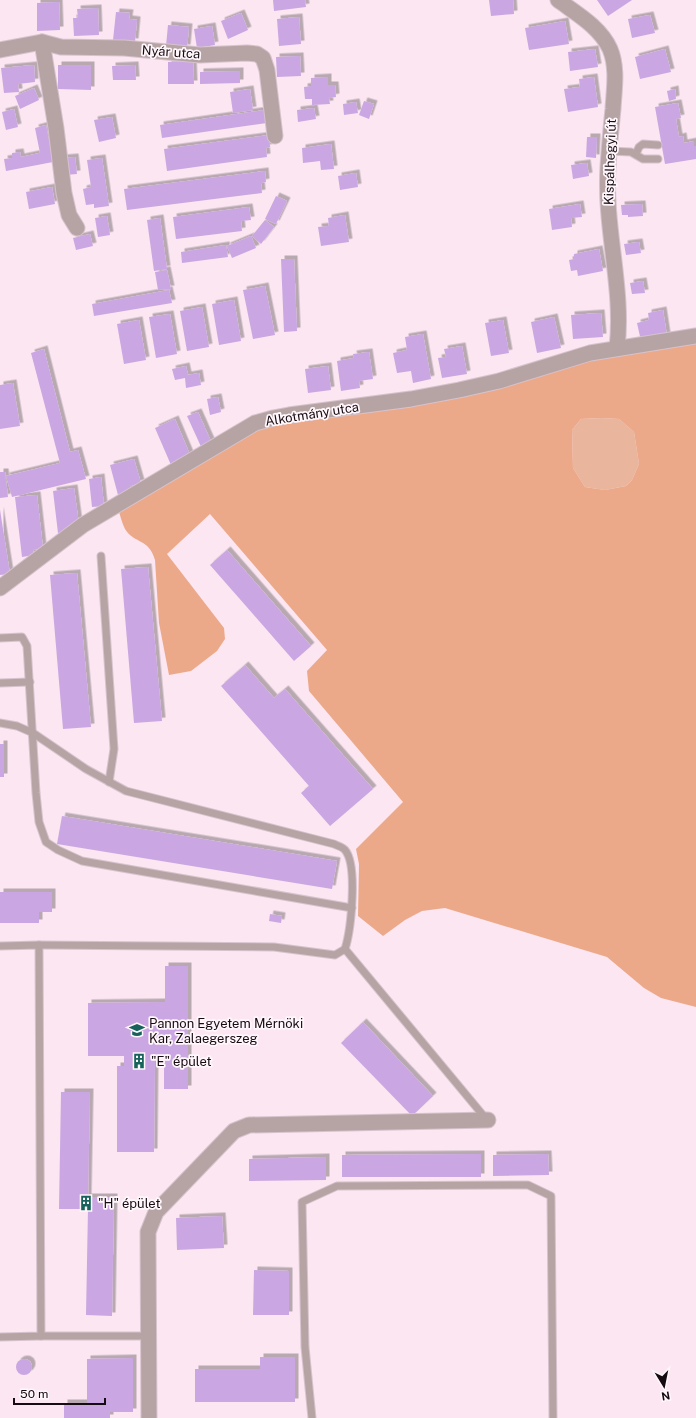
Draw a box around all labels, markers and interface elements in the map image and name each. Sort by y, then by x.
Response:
street label: Nyár utca [141,42,201,62]
street label: Kispálhegyi út [601,119,619,205]
street label: Alkotmány utca [264,399,360,429]
place label: Pannon Egyetem Mérnöki Kar, Zalaegerszeg [149,1016,303,1046]
school or university icon: Pannon Egyetem Mérnöki Kar, Zalaegerszeg [128,1021,146,1039]
building icon: "E" épület [130,1052,148,1070]
place label: "E" épület [151,1054,212,1069]
building icon: "H" épület [77,1194,95,1212]
place label: "H" épület [98,1196,160,1211]
north arrow [644,1366,684,1406]
scale bar [14,1380,105,1406]
text: 50 m [20,1387,48,1401]
text: N [660,1389,671,1403]

